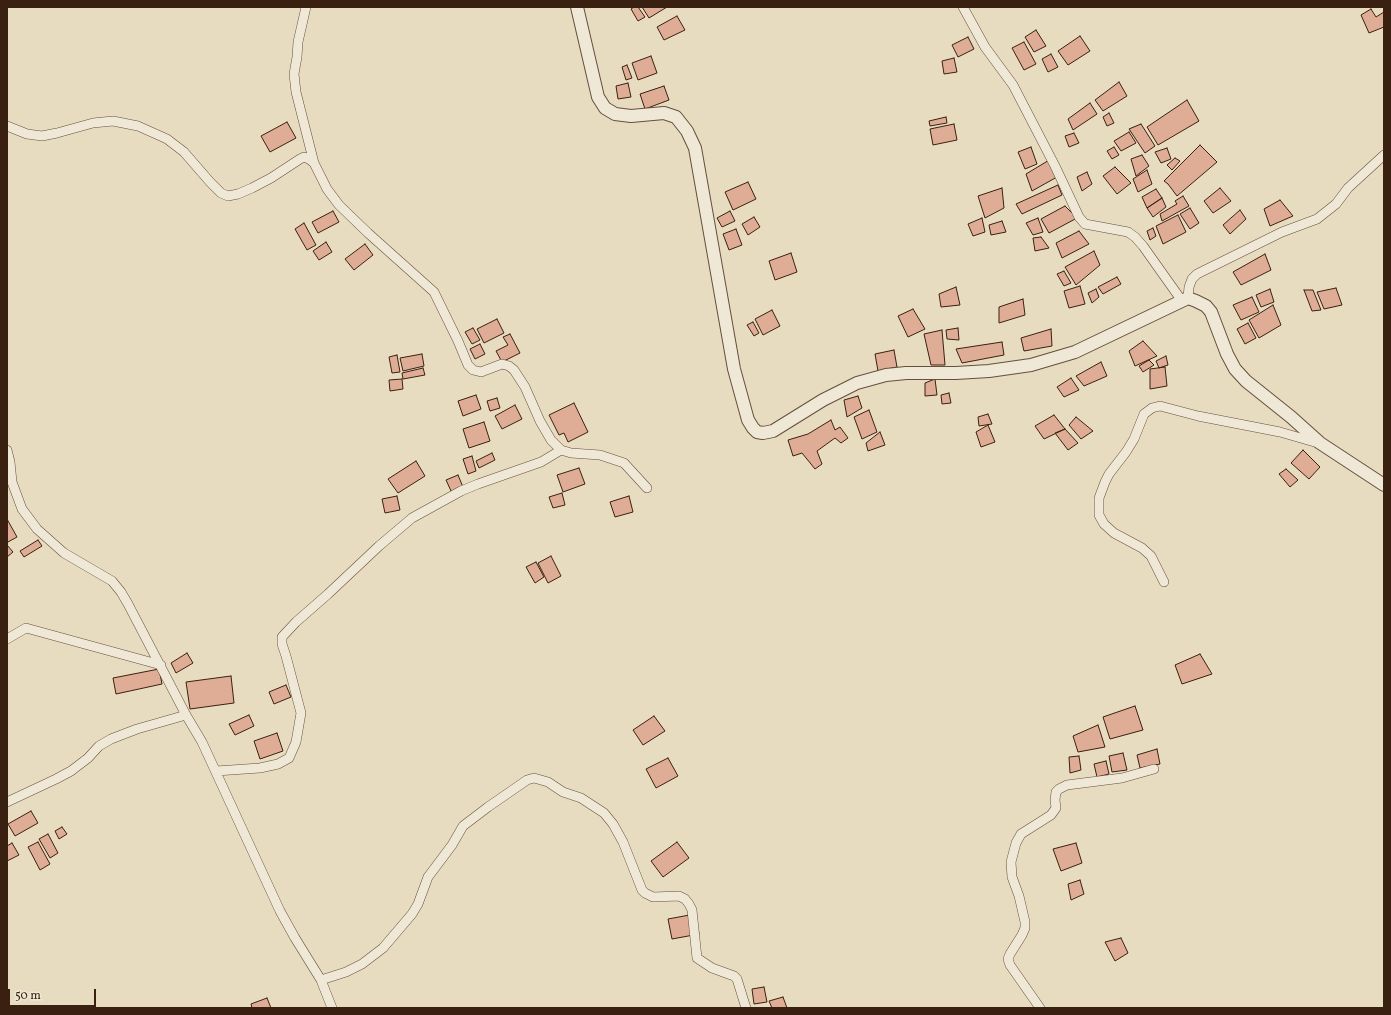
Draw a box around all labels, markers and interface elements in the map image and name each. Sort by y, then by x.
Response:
scale bar [10,981,98,1007]
text: 50 m [15,988,41,1004]

